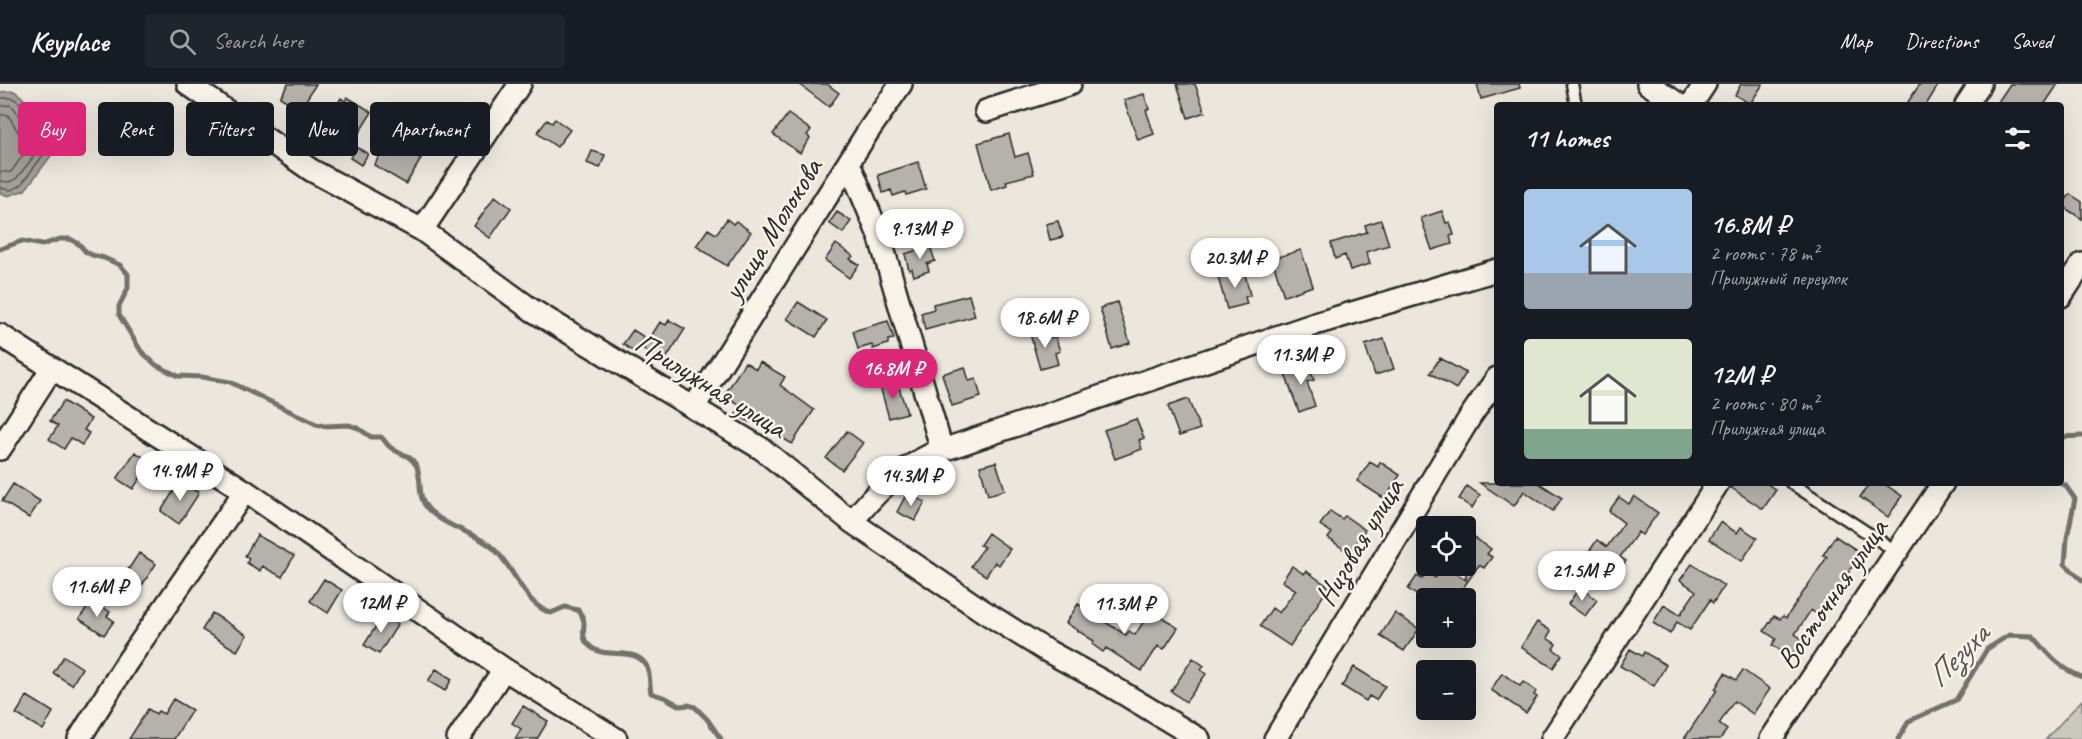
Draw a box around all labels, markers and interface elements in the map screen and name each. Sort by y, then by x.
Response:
search box [145,14,565,68]
text: Keyplace [30,24,109,59]
icon: search [166,25,199,58]
text: Search here [214,27,303,55]
text: Map [1840,28,1872,54]
text: Directions [1905,28,1978,54]
text: Saved [2011,28,2052,54]
chip: Buy [18,102,86,156]
chip: Rent [98,102,174,156]
chip: Filters [186,102,274,156]
chip: New [286,102,358,156]
chip: Apartment [370,102,490,156]
text: 11 homes [1524,122,1609,155]
icon: filters [2001,122,2034,155]
street label: улица Молокова [712,149,832,309]
text: 16.8M ₽ [1710,208,1789,241]
pin: 9.13M ₽ [865,209,975,260]
icon: home [1572,213,1644,285]
text: 9.13M ₽ [890,216,950,241]
pin: 20.3M ₽ [1180,238,1290,289]
text: 2 rooms · 78 m² [1710,241,1818,266]
text: 20.3M ₽ [1205,245,1265,270]
text: Прилужный переулок [1710,266,1847,291]
pin: 18.6M ₽ [990,298,1100,349]
text: 18.6M ₽ [1014,305,1076,330]
street label: Прилужная улица [628,323,795,448]
pin: 11.3M ₽ [1246,335,1356,386]
text: 11.3M ₽ [1271,342,1331,367]
pin: 16.8M ₽ [838,349,948,400]
text: 16.8M ₽ [862,356,924,381]
text: 12M ₽ [1710,358,1772,391]
icon: home [1572,363,1644,435]
text: 2 rooms · 80 m² [1710,391,1818,416]
text: Прилужная улица [1710,416,1824,441]
pin: 14.9M ₽ [125,451,235,502]
pin: 14.3M ₽ [856,456,966,507]
text: 14.9M ₽ [150,458,210,483]
text: 14.3M ₽ [881,463,941,488]
street label: Низовая улица [1306,470,1413,613]
street label: Восточная улица [1768,510,1897,677]
map controls [1416,516,1476,720]
button: locate [1416,516,1476,576]
pin: 21.5M ₽ [1527,551,1637,602]
text: 21.5M ₽ [1552,558,1612,583]
pin: 11.6M ₽ [42,567,152,618]
text: 11.6M ₽ [66,574,128,599]
pin: 12M ₽ [339,583,423,634]
pin: 11.3M ₽ [1069,584,1179,635]
button: + [1416,588,1476,648]
text: 12M ₽ [357,590,405,615]
text: 11.3M ₽ [1094,591,1154,616]
water label: Пезуха [1917,612,2000,696]
button: − [1416,660,1476,720]

